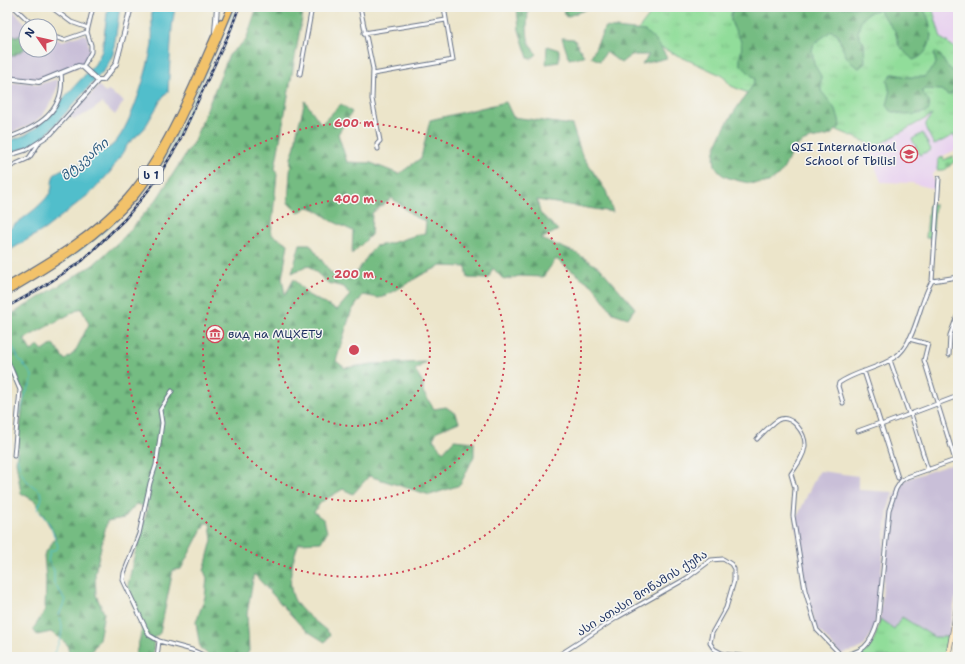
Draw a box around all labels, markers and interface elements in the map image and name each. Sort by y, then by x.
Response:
north arrow [18,18,58,58]
text: N [21,25,39,40]
text: 600 m [334,115,374,131]
water label: მტკვარი [57,134,112,184]
place label: QSI International School of Tbilisi [791,139,896,169]
school or university icon: QSI International School of Tbilisi [899,144,919,164]
road number: ს 1 [139,166,163,184]
text: 400 m [334,191,374,207]
text: 200 m [334,266,374,282]
museum icon: вид на МЦХЕТУ [205,324,225,344]
place label: вид на МЦХЕТУ [228,326,323,342]
centre of rings [347,343,361,357]
street label: ასი ათასი მოწამის ქუჩა [574,546,710,640]

